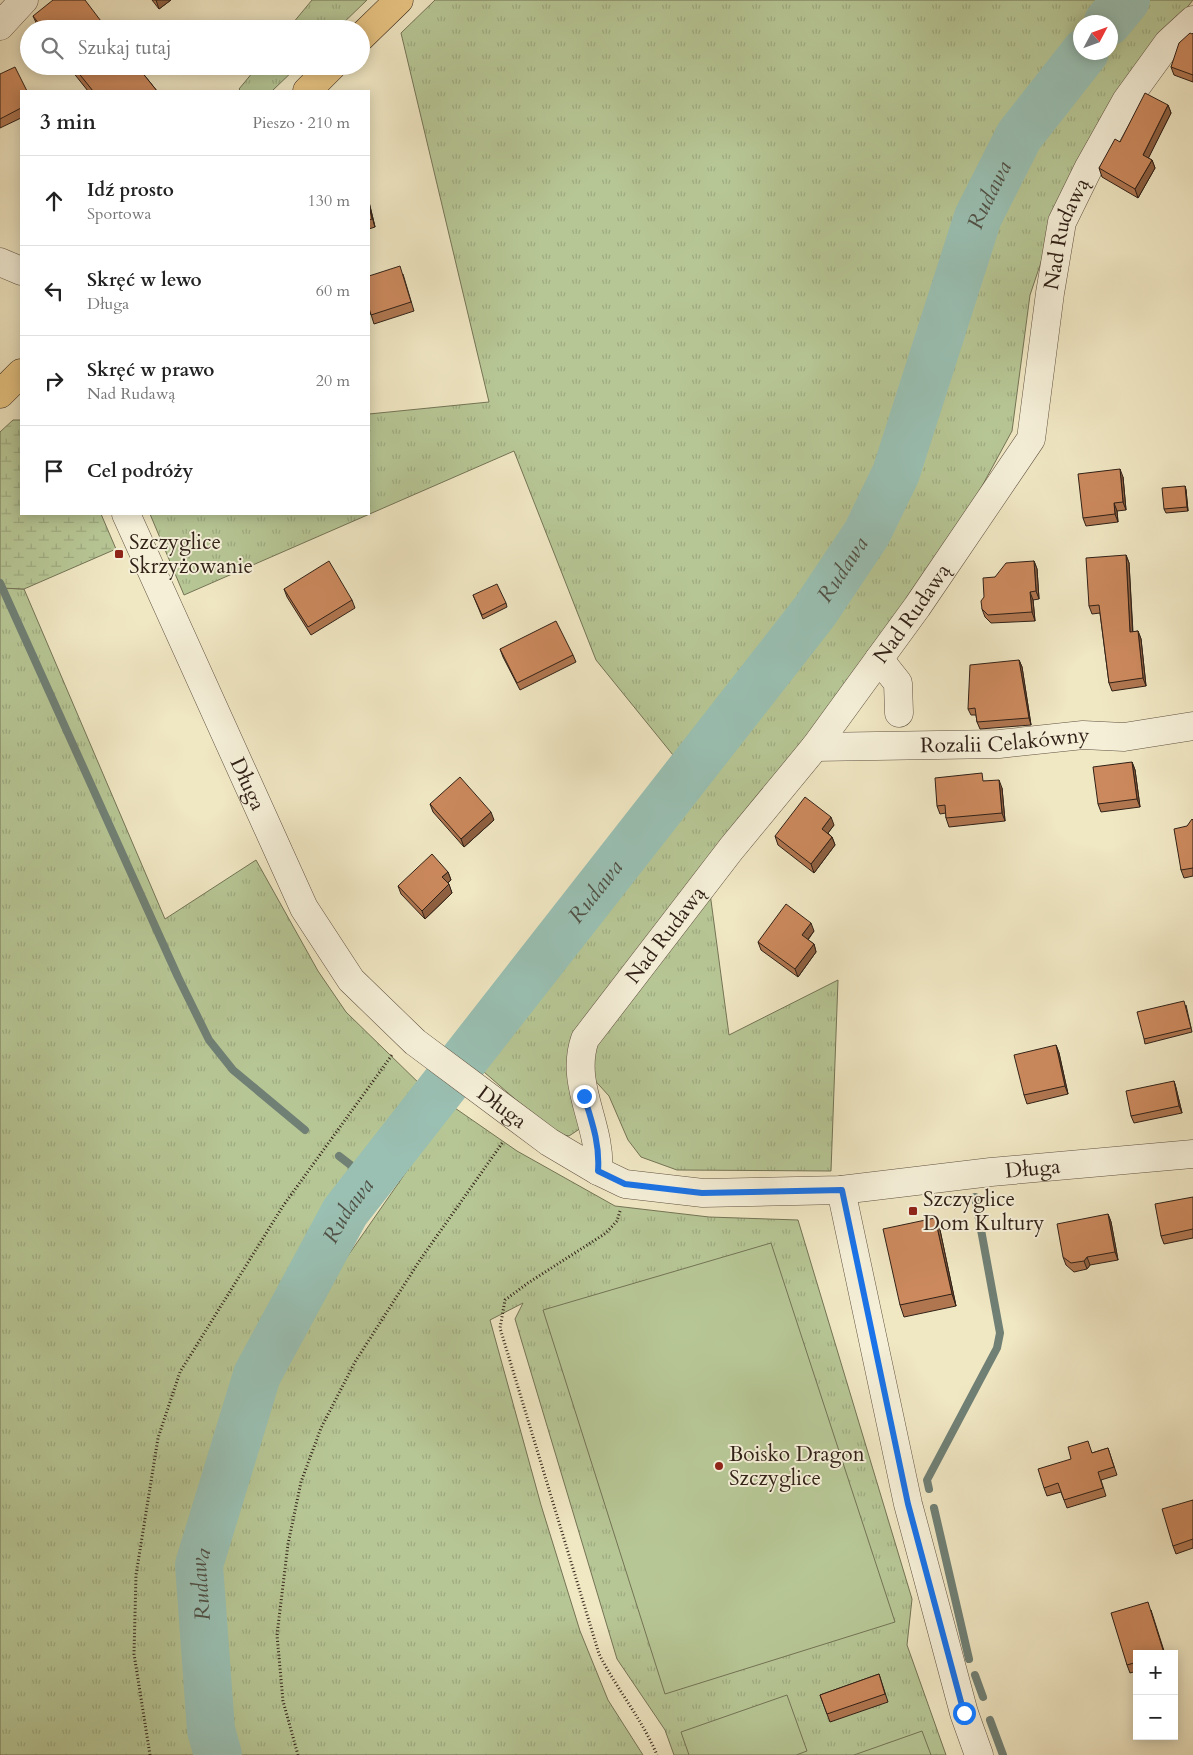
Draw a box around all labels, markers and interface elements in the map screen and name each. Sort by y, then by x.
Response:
north arrow [1073,15,1118,60]
search box [20,20,370,75]
icon: search [38,34,66,62]
text: Szukaj tutaj [78,35,171,61]
text: 3 min [40,108,96,137]
text: Pieszo · 210 m [253,112,350,134]
water label: Rudawa [960,156,1019,233]
street label: Nad Rudawą [1036,173,1096,292]
text: Idź prosto [87,177,174,203]
icon: ahead [40,187,68,215]
text: 130 m [308,190,350,212]
text: Sportowa [87,203,151,225]
text: Skręć w lewo [87,267,202,293]
icon: left [40,277,68,305]
text: 60 m [316,280,350,302]
text: Długa [87,293,129,315]
text: Skręć w prawo [87,357,214,383]
icon: right [40,367,68,395]
text: 20 m [316,370,350,392]
text: Nad Rudawą [87,383,175,405]
icon: arrive [40,457,68,485]
text: Cel podróży [87,458,193,484]
place label: Szczyglice Skrzyżowanie [129,528,253,581]
water label: Rudawa [810,531,875,608]
marker: Szczyglice Skrzyżowanie [113,548,125,560]
street label: Nad Rudawą [866,558,957,669]
street label: Rozalii Celakówny [920,720,1090,760]
street label: Długa [223,753,272,815]
water label: Rudawa [561,854,630,930]
street label: Nad Rudawą [618,880,712,989]
street label: Długa [471,1079,533,1135]
route end [573,1085,596,1108]
street label: Długa [1004,1151,1061,1185]
water label: Rudawa [316,1172,381,1249]
place label: Szczyglice Dom Kultury [923,1185,1044,1238]
marker: Szczyglice Dom Kultury [907,1205,919,1217]
place label: Boisko Dragon Szczyglice [729,1440,865,1493]
marker: Boisko Dragon Szczyglice [713,1460,725,1472]
water label: Rudawa [183,1544,218,1622]
map controls [1133,1650,1178,1740]
button: + [1133,1650,1178,1695]
button: − [1133,1695,1178,1740]
route start [953,1702,976,1725]

